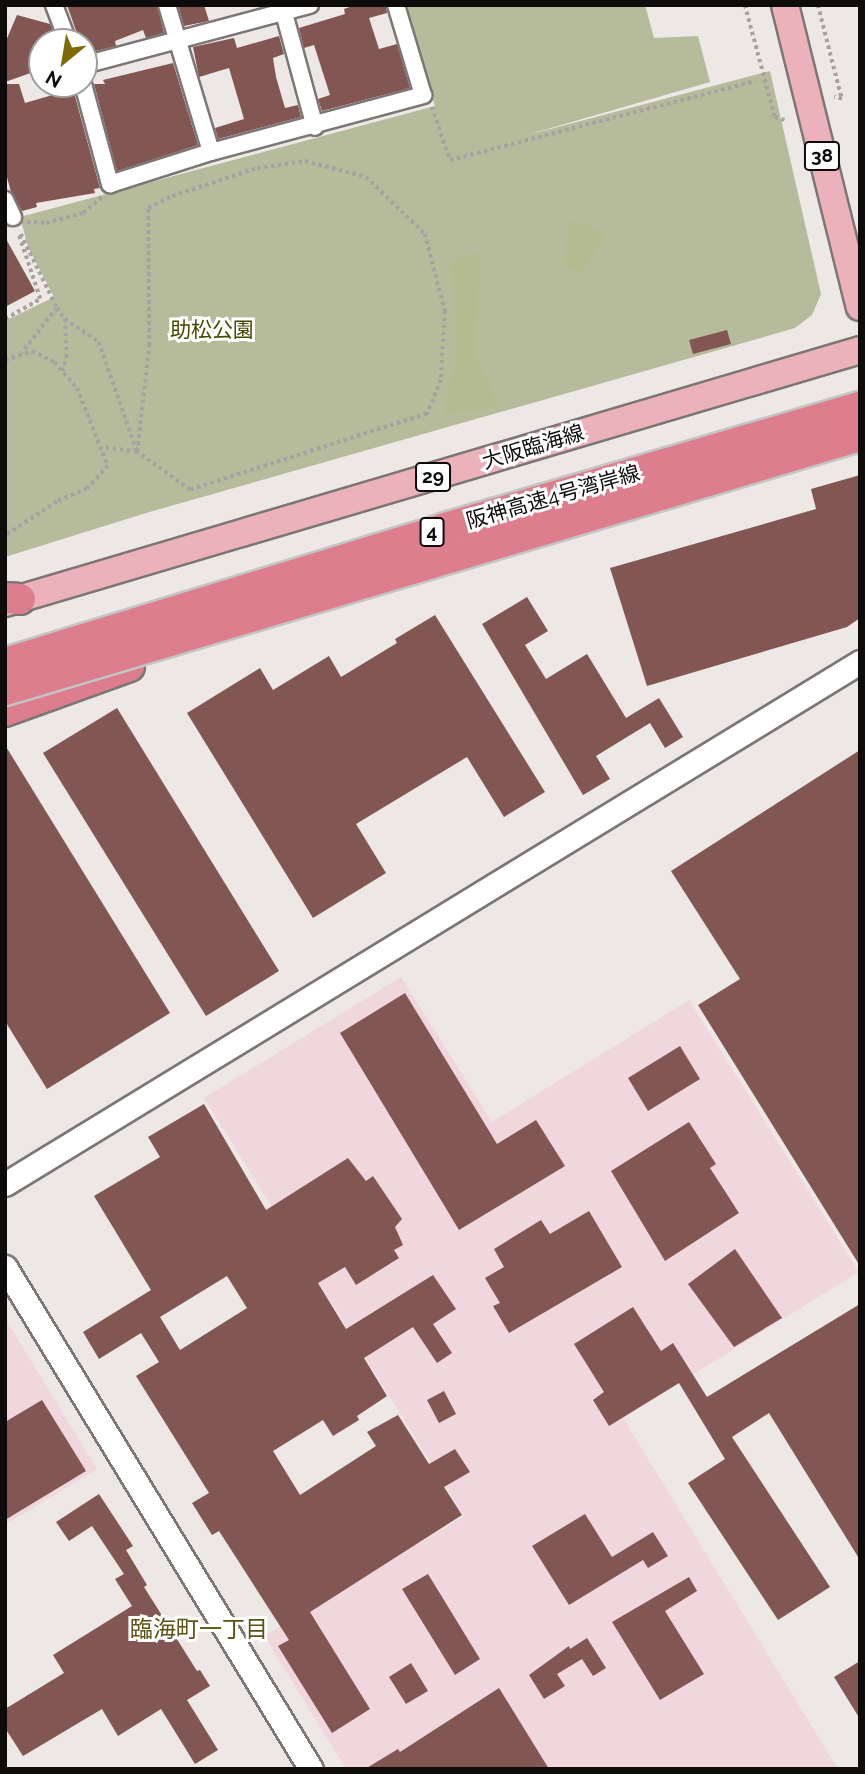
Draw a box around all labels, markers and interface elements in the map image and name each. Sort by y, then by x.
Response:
north arrow [28,28,98,98]
text: N [42,66,65,93]
road number: 38 [803,140,841,172]
park label: 助松公園 [170,317,254,343]
street label: 大阪臨海線 [479,420,587,474]
street label: 阪神高速4号湾岸線 [463,460,643,534]
road number: 29 [414,462,452,492]
road number: 4 [418,516,446,548]
district label: 臨海町一丁目 [130,1615,268,1643]

